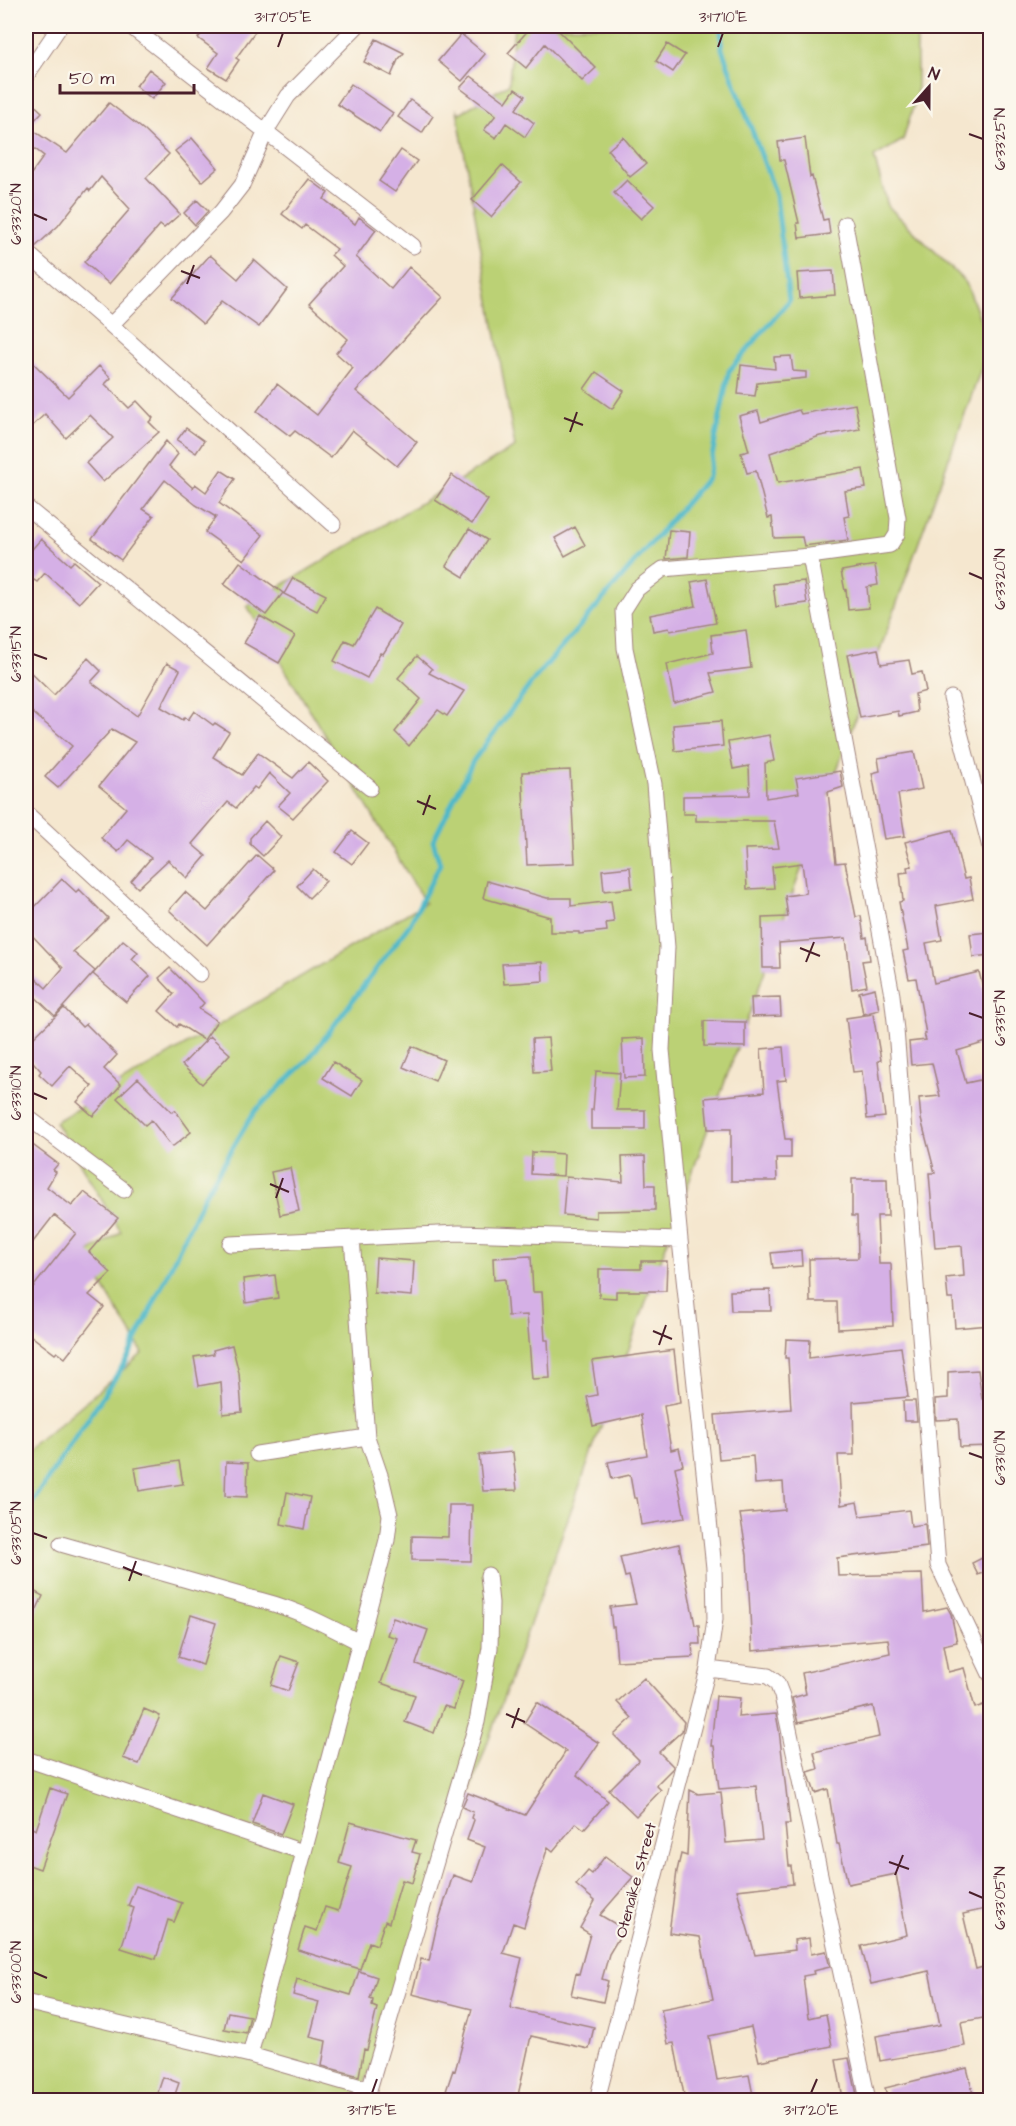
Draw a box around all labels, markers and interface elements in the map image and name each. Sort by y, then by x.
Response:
text: 3°17'05"E [254,7,312,28]
text: 3°17'10"E [699,7,747,28]
scale bar [60,57,194,95]
north arrow [899,57,959,117]
text: N [925,62,943,86]
text: 50 m [69,66,114,91]
text: 6°33'25"N [990,108,1011,170]
text: 6°33'20"N [6,183,27,245]
text: 6°33'20"N [990,548,1011,610]
text: 6°33'15"N [6,626,27,682]
text: 6°33'15"N [990,990,1011,1046]
text: 6°33'10"N [6,1066,27,1120]
text: 6°33'10"N [990,1431,1011,1485]
text: 6°33'05"N [6,1501,27,1565]
street label: Otenaike Street [610,1820,662,1940]
text: 6°33'05"N [990,1866,1011,1930]
text: 6°33'00"N [6,1941,27,2003]
text: 3°17'15"E [347,2100,397,2121]
text: 3°17'20"E [784,2100,839,2121]

